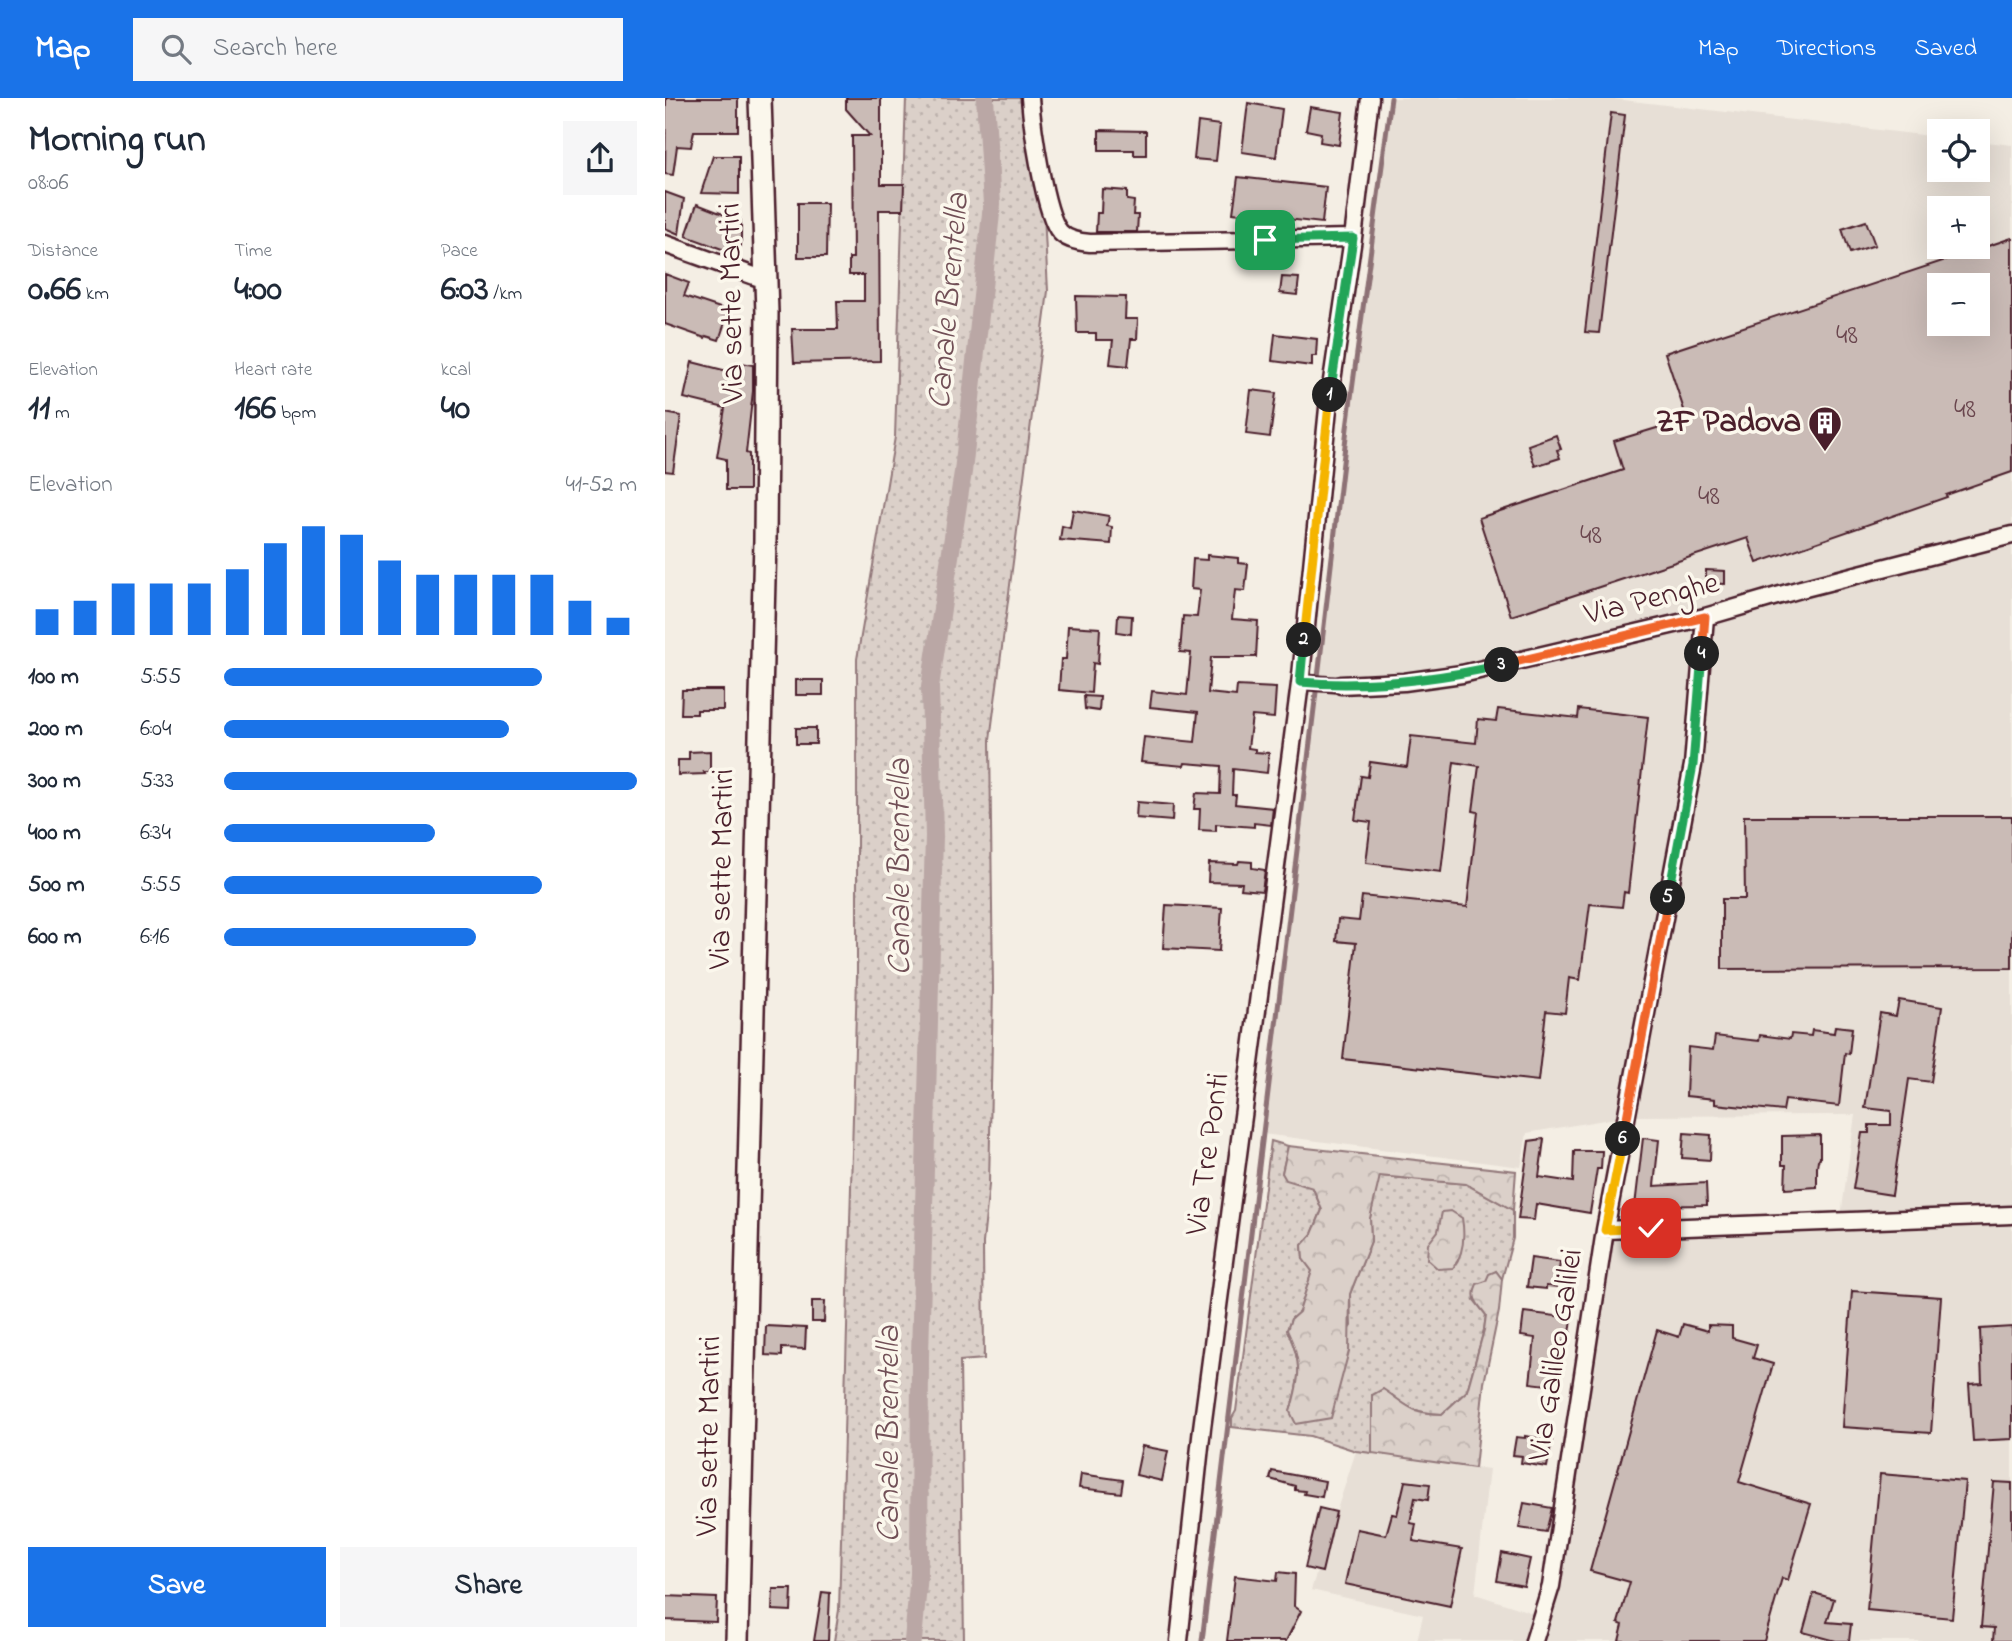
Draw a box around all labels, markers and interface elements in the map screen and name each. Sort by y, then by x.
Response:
search box [133,18,623,81]
text: Map [35,25,91,73]
icon: search [157,30,195,68]
text: Search here [213,30,337,68]
text: Map [1698,32,1739,67]
text: Directions [1777,32,1876,67]
text: Saved [1914,32,1977,67]
text: Morning run [28,113,206,169]
map controls [1927,119,1990,336]
button: locate [1927,119,1990,182]
button: share [563,121,637,195]
text: 08:06 [28,167,69,200]
water label: Canale Brentella [917,190,983,411]
button: + [1927,196,1990,259]
street label: Via sette Martiri [708,202,758,405]
pin [1235,210,1295,270]
icon: arrive [1246,221,1284,259]
text: Distance [28,238,98,265]
text: Time [234,238,272,265]
text: Pace [441,238,478,265]
text: 0.66 [28,265,81,316]
text: 4:00 [234,265,282,316]
text: 6:03 [441,265,489,316]
button: − [1927,273,1990,336]
text: km [81,281,109,308]
text: /km [489,281,522,308]
house number: 48 [1836,316,1858,357]
text: Elevation [28,357,98,384]
text: Heart rate [234,357,312,384]
text: kcal [441,357,471,384]
pin: 1 [1313,378,1347,412]
text: 1 [1326,381,1333,408]
text: 11 [28,384,50,435]
text: 166 [234,384,276,435]
text: 40 [441,384,470,435]
house number: 48 [1954,390,1976,431]
text: m [50,400,70,427]
text: bpm [276,400,316,427]
place label: ZF Padova [1656,400,1801,447]
building icon: ZF Padova [1806,404,1844,453]
text: Elevation [28,469,113,502]
text: 41–52 m [565,469,637,502]
house number: 48 [1698,477,1720,518]
house number: 48 [1580,516,1602,557]
street label: Via Penghe [1579,560,1725,640]
pin: 2 [1287,622,1321,658]
text: 2 [1299,626,1308,653]
pin: 4 [1685,636,1719,672]
text: 4 [1698,640,1705,667]
pin: 3 [1485,648,1519,682]
text: 3 [1498,651,1505,678]
text: 100 m [28,661,79,694]
text: 5:55 [140,661,181,694]
text: 200 m [28,713,83,746]
text: 6:04 [140,713,172,746]
water label: Canale Brentella [877,757,925,975]
text: 300 m [28,765,81,798]
text: 5:33 [140,765,174,798]
street label: Via sette Martiri [698,768,748,971]
text: 400 m [28,817,81,850]
text: 6:34 [140,817,171,850]
text: 500 m [28,869,85,902]
text: 5:55 [140,869,181,902]
pin: 5 [1651,880,1685,916]
text: 5 [1662,884,1673,911]
text: 600 m [28,921,82,954]
text: 6:16 [140,921,170,954]
street label: Via Tre Ponti [1174,1070,1244,1239]
pin: 6 [1605,1122,1641,1156]
text: 6 [1618,1125,1627,1152]
pin [1621,1198,1681,1258]
icon: check [1632,1209,1670,1247]
street label: Via Galileo Galilei [1517,1245,1597,1466]
water label: Canale Brentella [866,1324,914,1542]
street label: Via sette Martiri [685,1335,735,1538]
button: Save [28,1547,326,1627]
button: Share [340,1547,637,1627]

